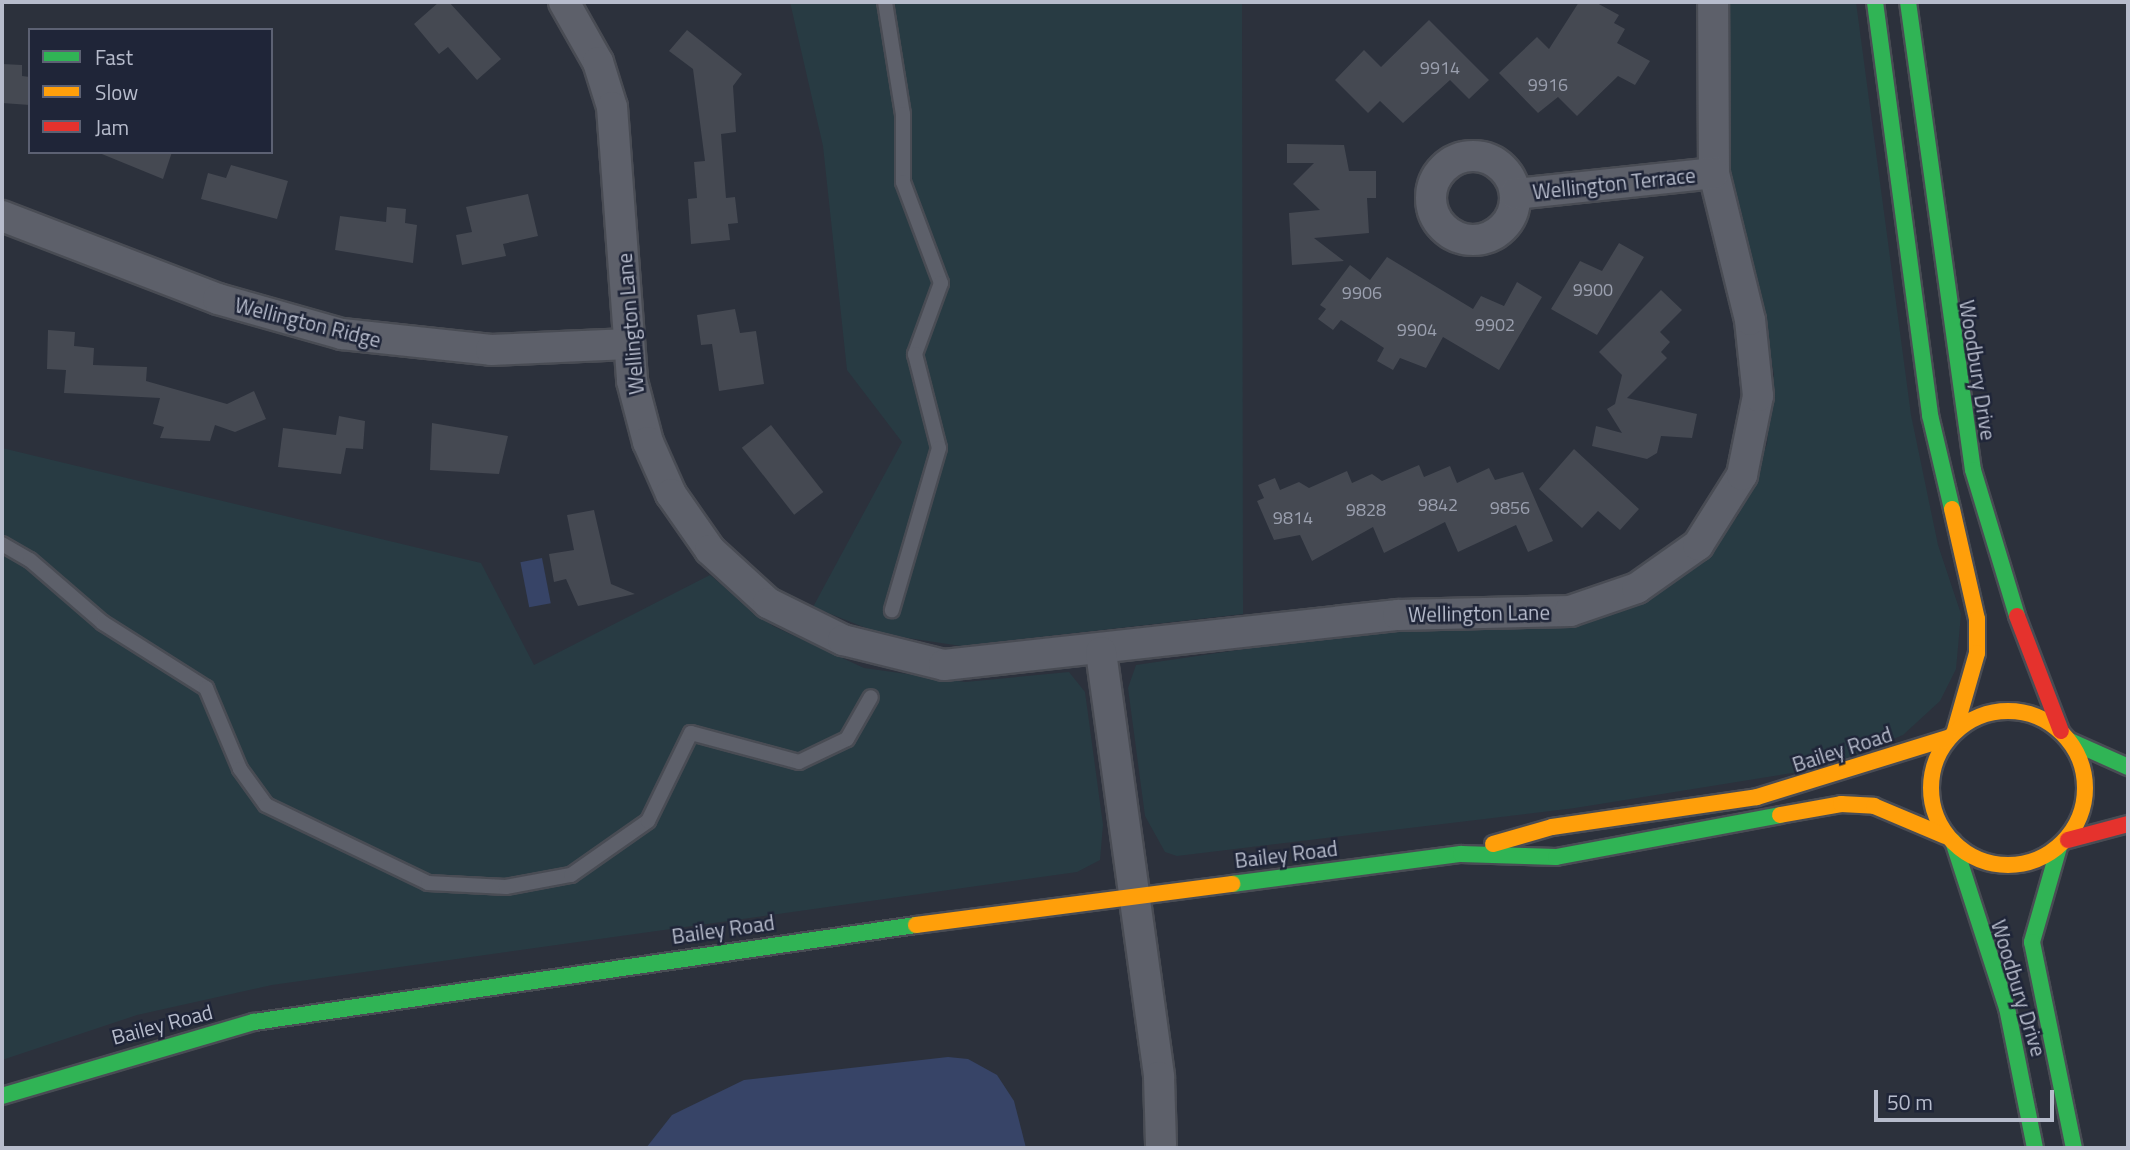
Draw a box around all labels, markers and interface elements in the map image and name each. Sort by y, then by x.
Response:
legend [28,28,273,154]
text: Fast [95,41,133,73]
house number: 9914 [1420,57,1460,79]
house number: 9916 [1528,74,1568,96]
text: Slow [95,76,138,108]
text: Jam [95,111,129,143]
street label: Wellington Terrace [1531,162,1697,204]
street label: Wellington Lane [611,252,649,396]
house number: 9900 [1573,279,1613,301]
house number: 9906 [1342,282,1382,304]
street label: Wellington Ridge [232,292,384,352]
street label: Woodbury Drive [1954,298,2002,442]
house number: 9902 [1475,314,1515,336]
house number: 9904 [1397,319,1437,341]
house number: 9842 [1418,494,1458,516]
house number: 9856 [1490,497,1530,519]
house number: 9828 [1346,499,1386,521]
house number: 9814 [1273,507,1313,529]
street label: Wellington Lane [1408,599,1550,627]
street label: Bailey Road [1789,721,1895,777]
street label: Bailey Road [1233,835,1339,873]
street label: Bailey Road [670,909,776,949]
street label: Woodbury Drive [1986,917,2052,1059]
street label: Bailey Road [109,998,215,1050]
scale bar [1878,1076,2058,1120]
text: 50 m [1887,1086,1933,1118]

